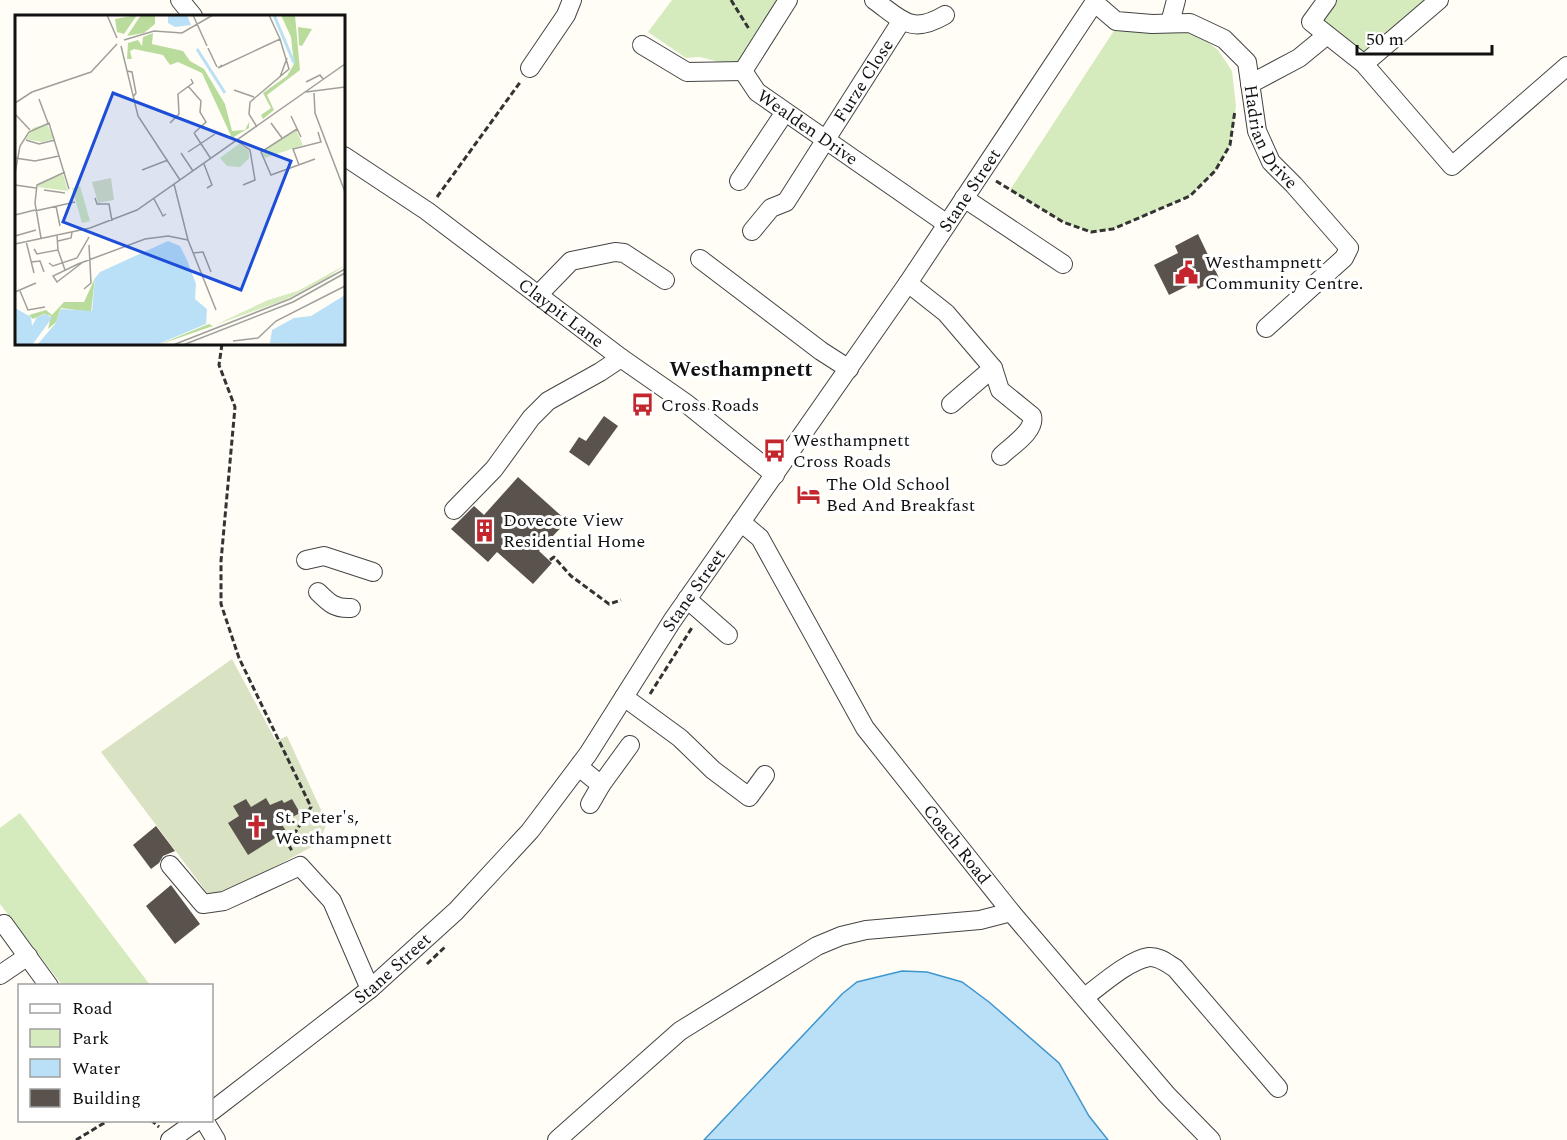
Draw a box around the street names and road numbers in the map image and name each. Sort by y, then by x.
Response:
street label: Furze Close [827,33,900,128]
street label: Wealden Drive [752,82,864,172]
street label: Hadrian Drive [1237,83,1304,195]
street label: Stane Street [932,143,1007,238]
street label: Claypit Lane [512,271,610,354]
street label: Stane Street [655,543,732,637]
street label: Coach Road [917,798,997,890]
street label: Stane Street [348,926,437,1010]

